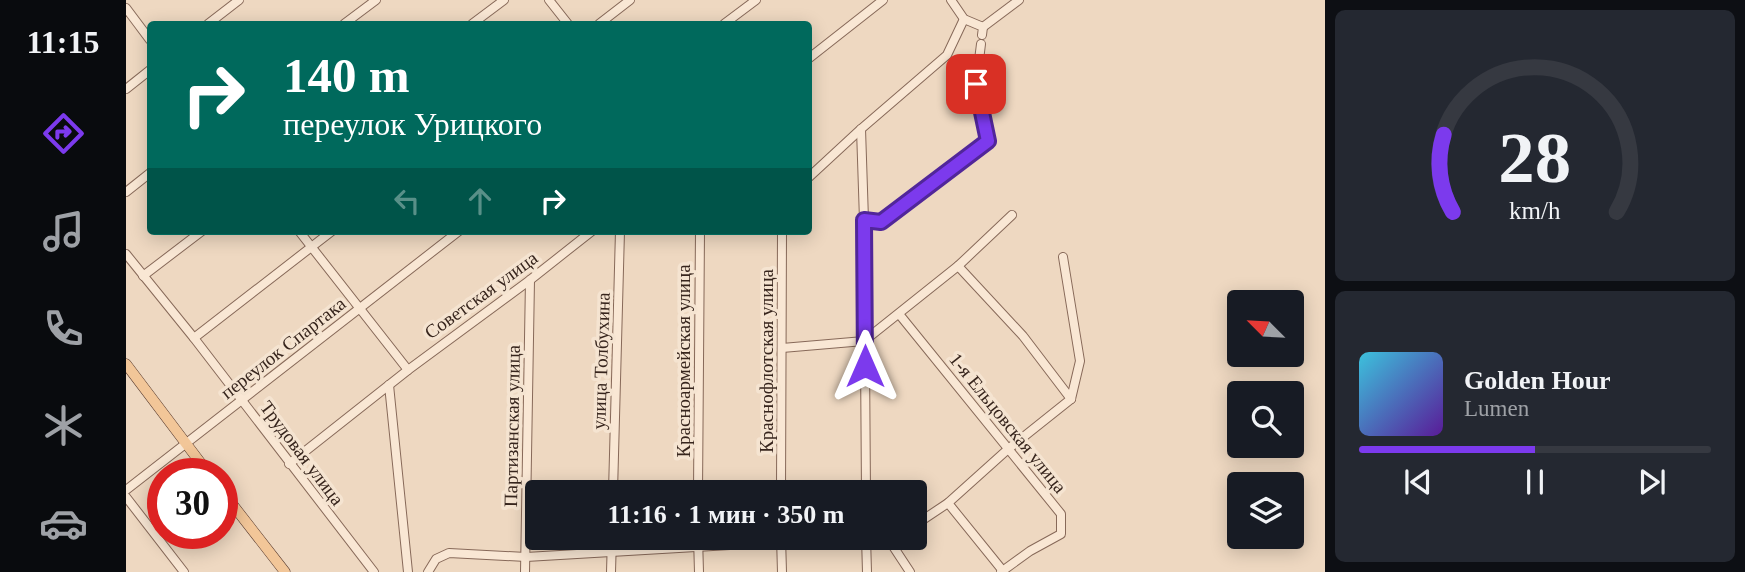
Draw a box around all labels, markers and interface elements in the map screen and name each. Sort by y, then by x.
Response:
text: 11:15 [27,24,99,60]
text: 140 m [283,48,410,103]
icon: right [168,49,259,140]
pin [946,54,1006,114]
icon: arrive [957,65,995,103]
text: переулок Урицкого [283,106,542,142]
icon: directions [39,109,88,158]
text: 28 [1499,117,1571,198]
icon: left [388,182,426,220]
icon: ahead [461,182,499,220]
icon: right [534,182,572,220]
text: km/h [1509,196,1561,223]
icon: music [39,207,88,256]
street label: Советская улица [421,247,542,343]
street label: Красноармейская улица [673,264,694,458]
street label: Краснофлотская улица [756,268,777,453]
north arrow [1227,290,1304,368]
map controls [1227,290,1304,549]
street label: улица Толбухина [588,291,614,430]
street label: переулок Спартака [216,292,350,403]
icon: phone [39,304,88,353]
position arrow [828,329,902,403]
street label: Партизанская улица [500,344,524,507]
street label: 1-я Ельцовская улица [945,349,1071,498]
text: Golden Hour [1464,366,1611,395]
button: search [1227,381,1304,458]
text: Lumen [1464,396,1529,421]
street label: Трудовая улица [256,397,348,510]
icon: climate [39,401,88,450]
speed limit sign: 30 [147,458,238,549]
icon: previous [1399,463,1437,501]
icon: pause [1516,463,1554,501]
icon: next [1633,463,1671,501]
button: layers [1227,472,1304,549]
icon: car [39,499,88,548]
text: 11:16 · 1 мин · 350 m [608,500,844,529]

